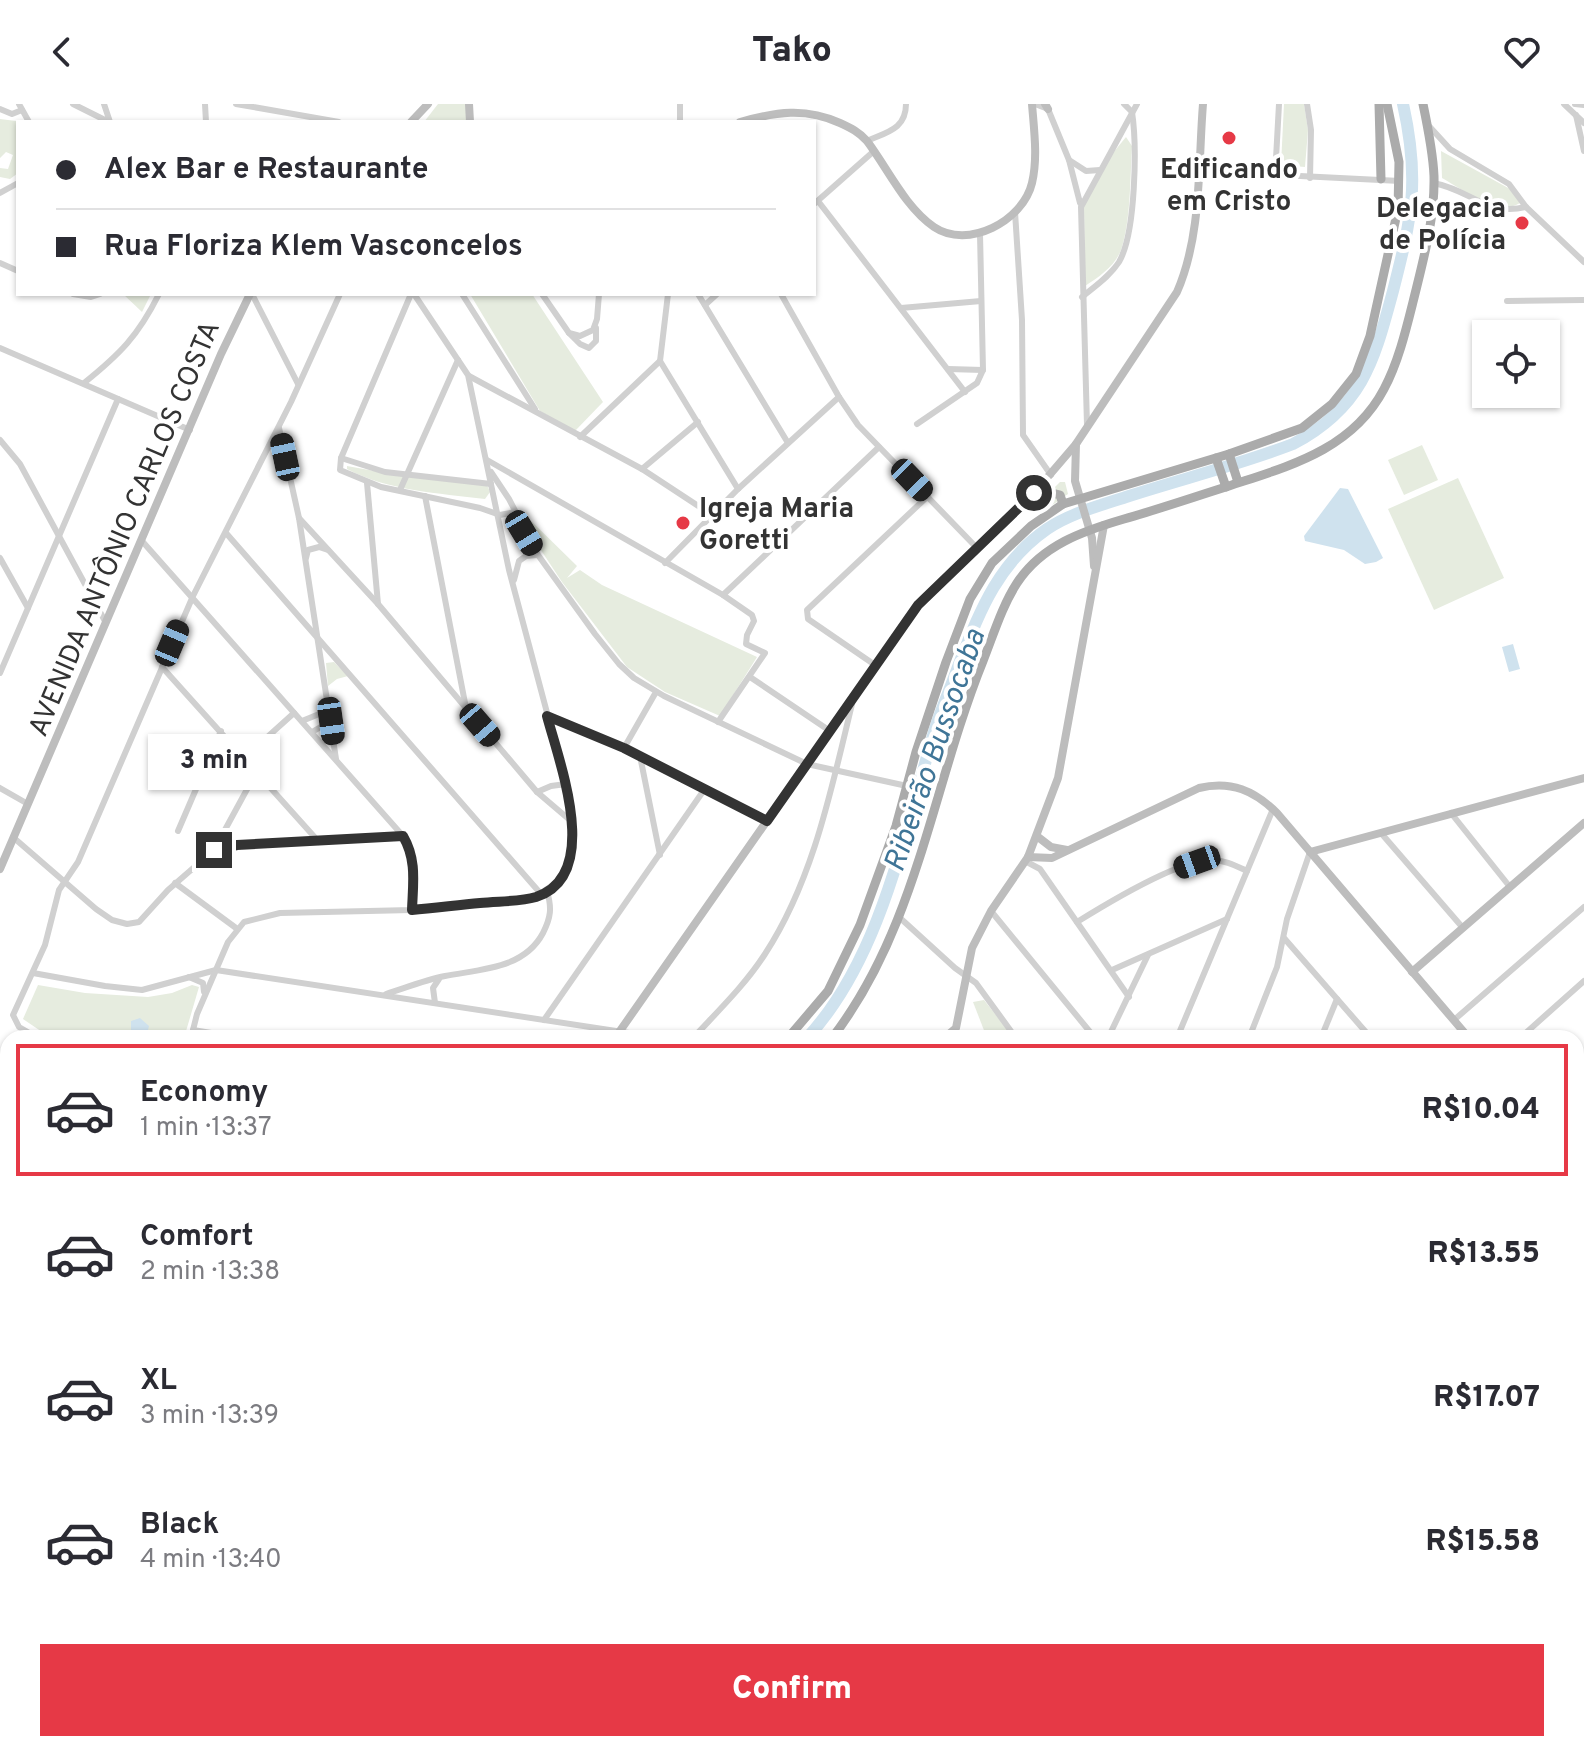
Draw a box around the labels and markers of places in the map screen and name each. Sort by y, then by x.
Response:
marker: Edificando em Cristo [1220,129,1238,147]
place label: Edificando em Cristo [1160,153,1298,221]
place label: Delegacia de Polícia [1376,192,1506,260]
marker: Delegacia de Polícia [1513,214,1531,232]
place label: Igreja Maria Goretti [699,492,854,560]
marker: Igreja Maria Goretti [674,514,692,532]

